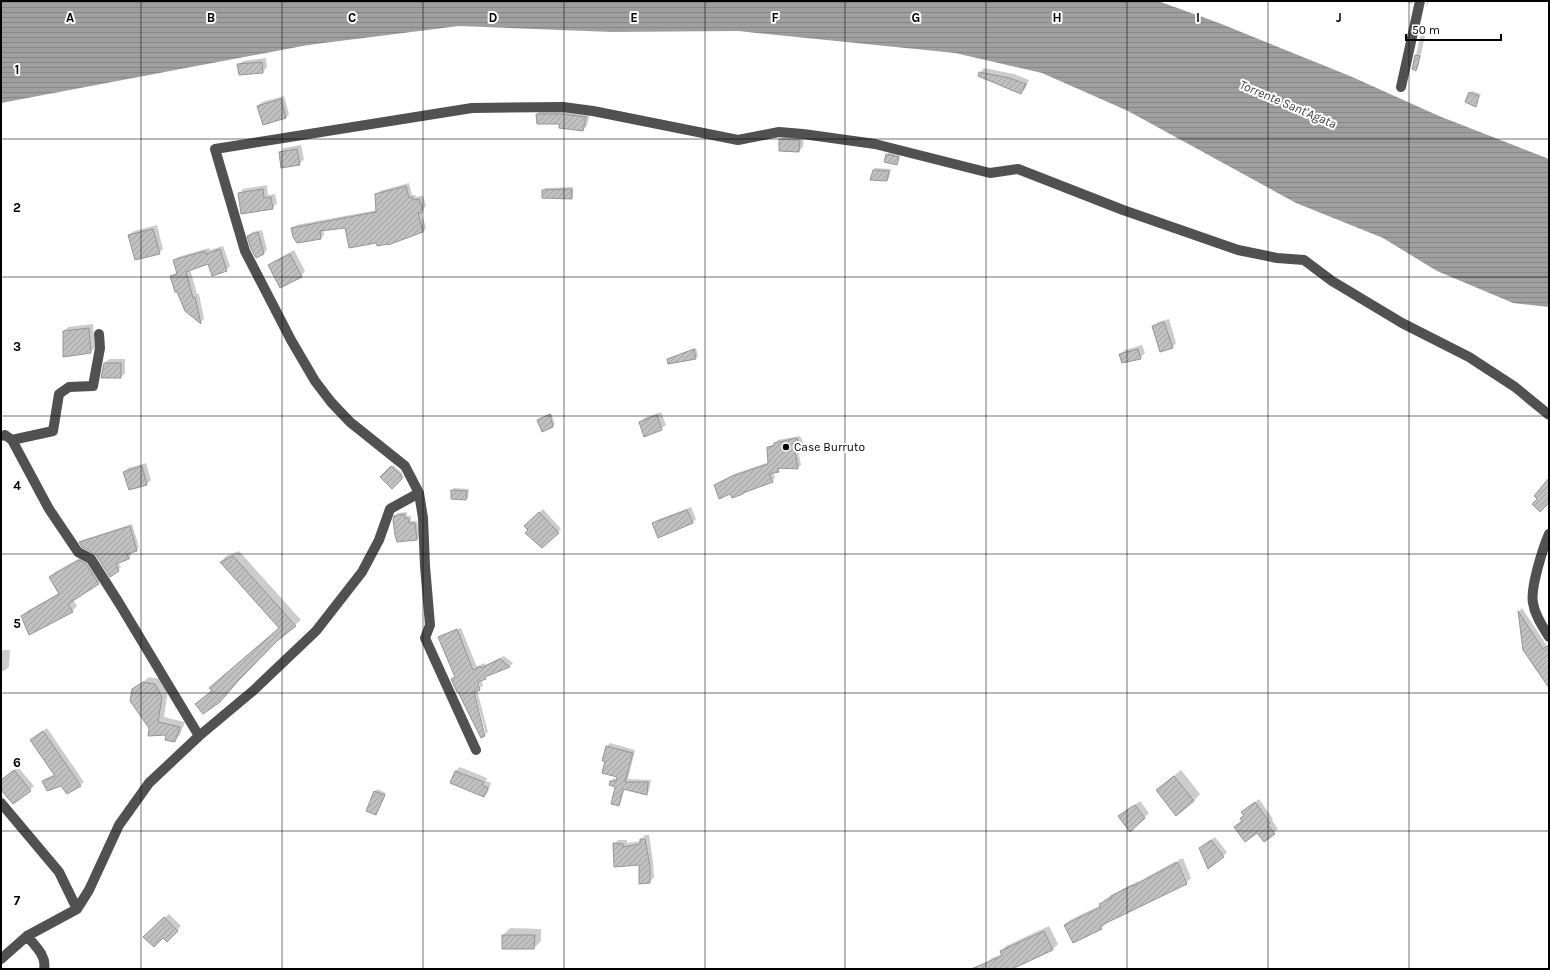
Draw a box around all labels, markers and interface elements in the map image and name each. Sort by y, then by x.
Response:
text: A [66,10,74,25]
text: B [207,10,215,25]
text: C [348,10,356,25]
text: D [489,10,498,25]
text: E [630,10,638,25]
text: F [771,10,779,25]
text: G [912,10,920,25]
text: H [1052,10,1062,25]
text: I [1196,10,1200,25]
text: J [1336,10,1342,25]
scale bar [1406,16,1501,42]
text: 50 m [1412,23,1440,37]
text: 1 [15,62,19,77]
water label: Torrente Sant'Agata [1237,77,1339,131]
text: 2 [13,200,21,215]
text: 3 [13,339,21,354]
place label: Case Burruto [794,440,865,454]
marker: Case Burruto [781,442,791,452]
text: 4 [13,478,21,493]
text: 5 [13,616,21,631]
text: 6 [13,755,21,770]
text: 7 [14,893,21,908]

